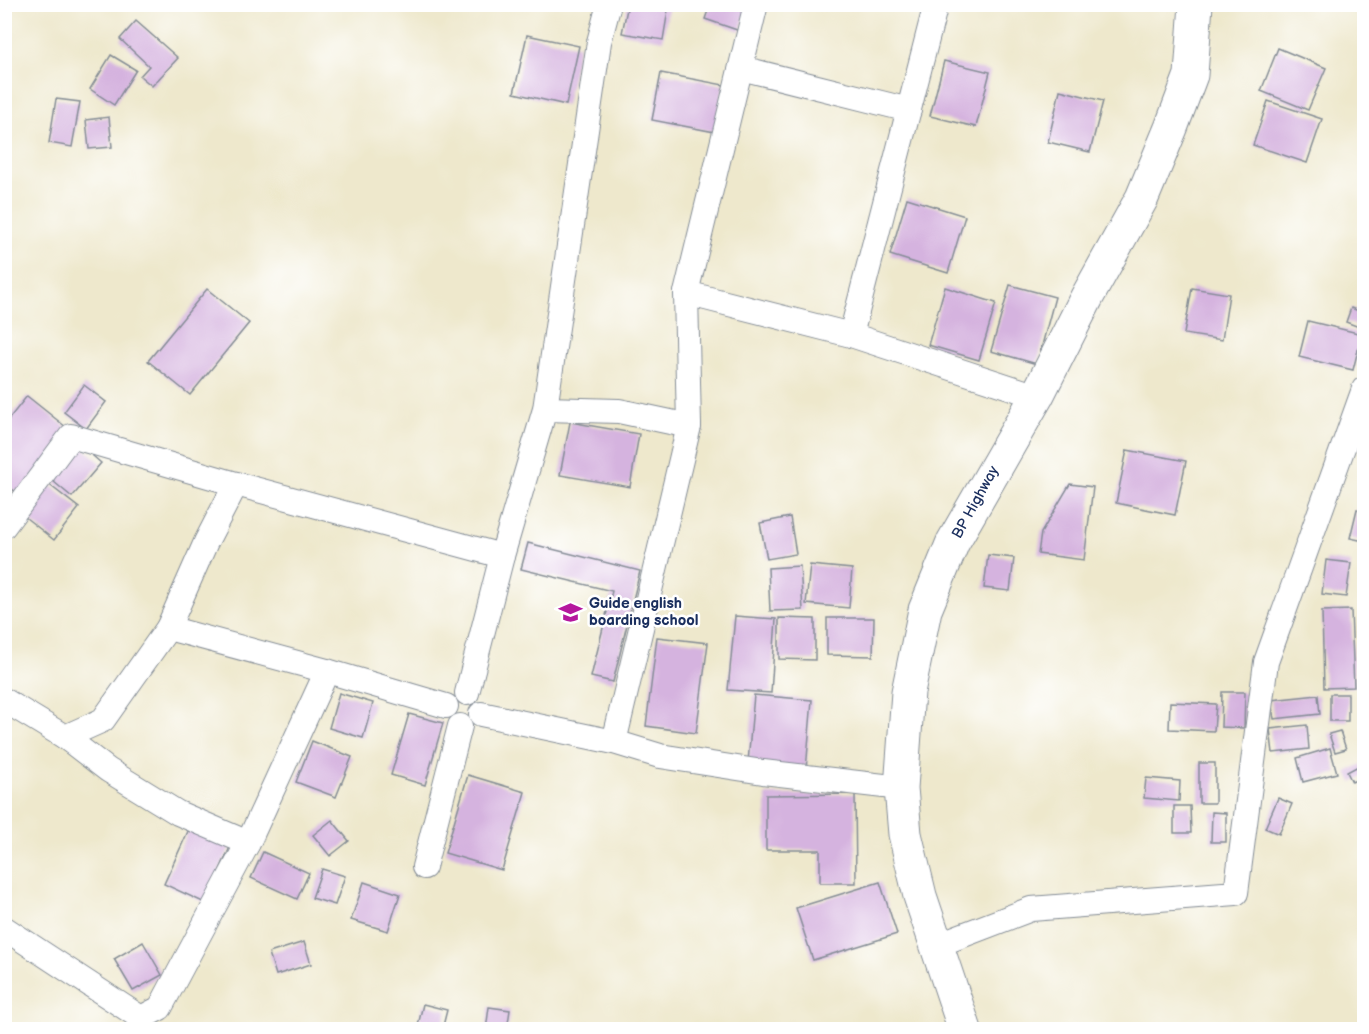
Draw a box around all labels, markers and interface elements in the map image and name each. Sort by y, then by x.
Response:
street label: BP Highway [948,462,1003,542]
place label: Guide english boarding school [589,594,699,630]
school or university icon: Guide english boarding school [558,599,584,625]

